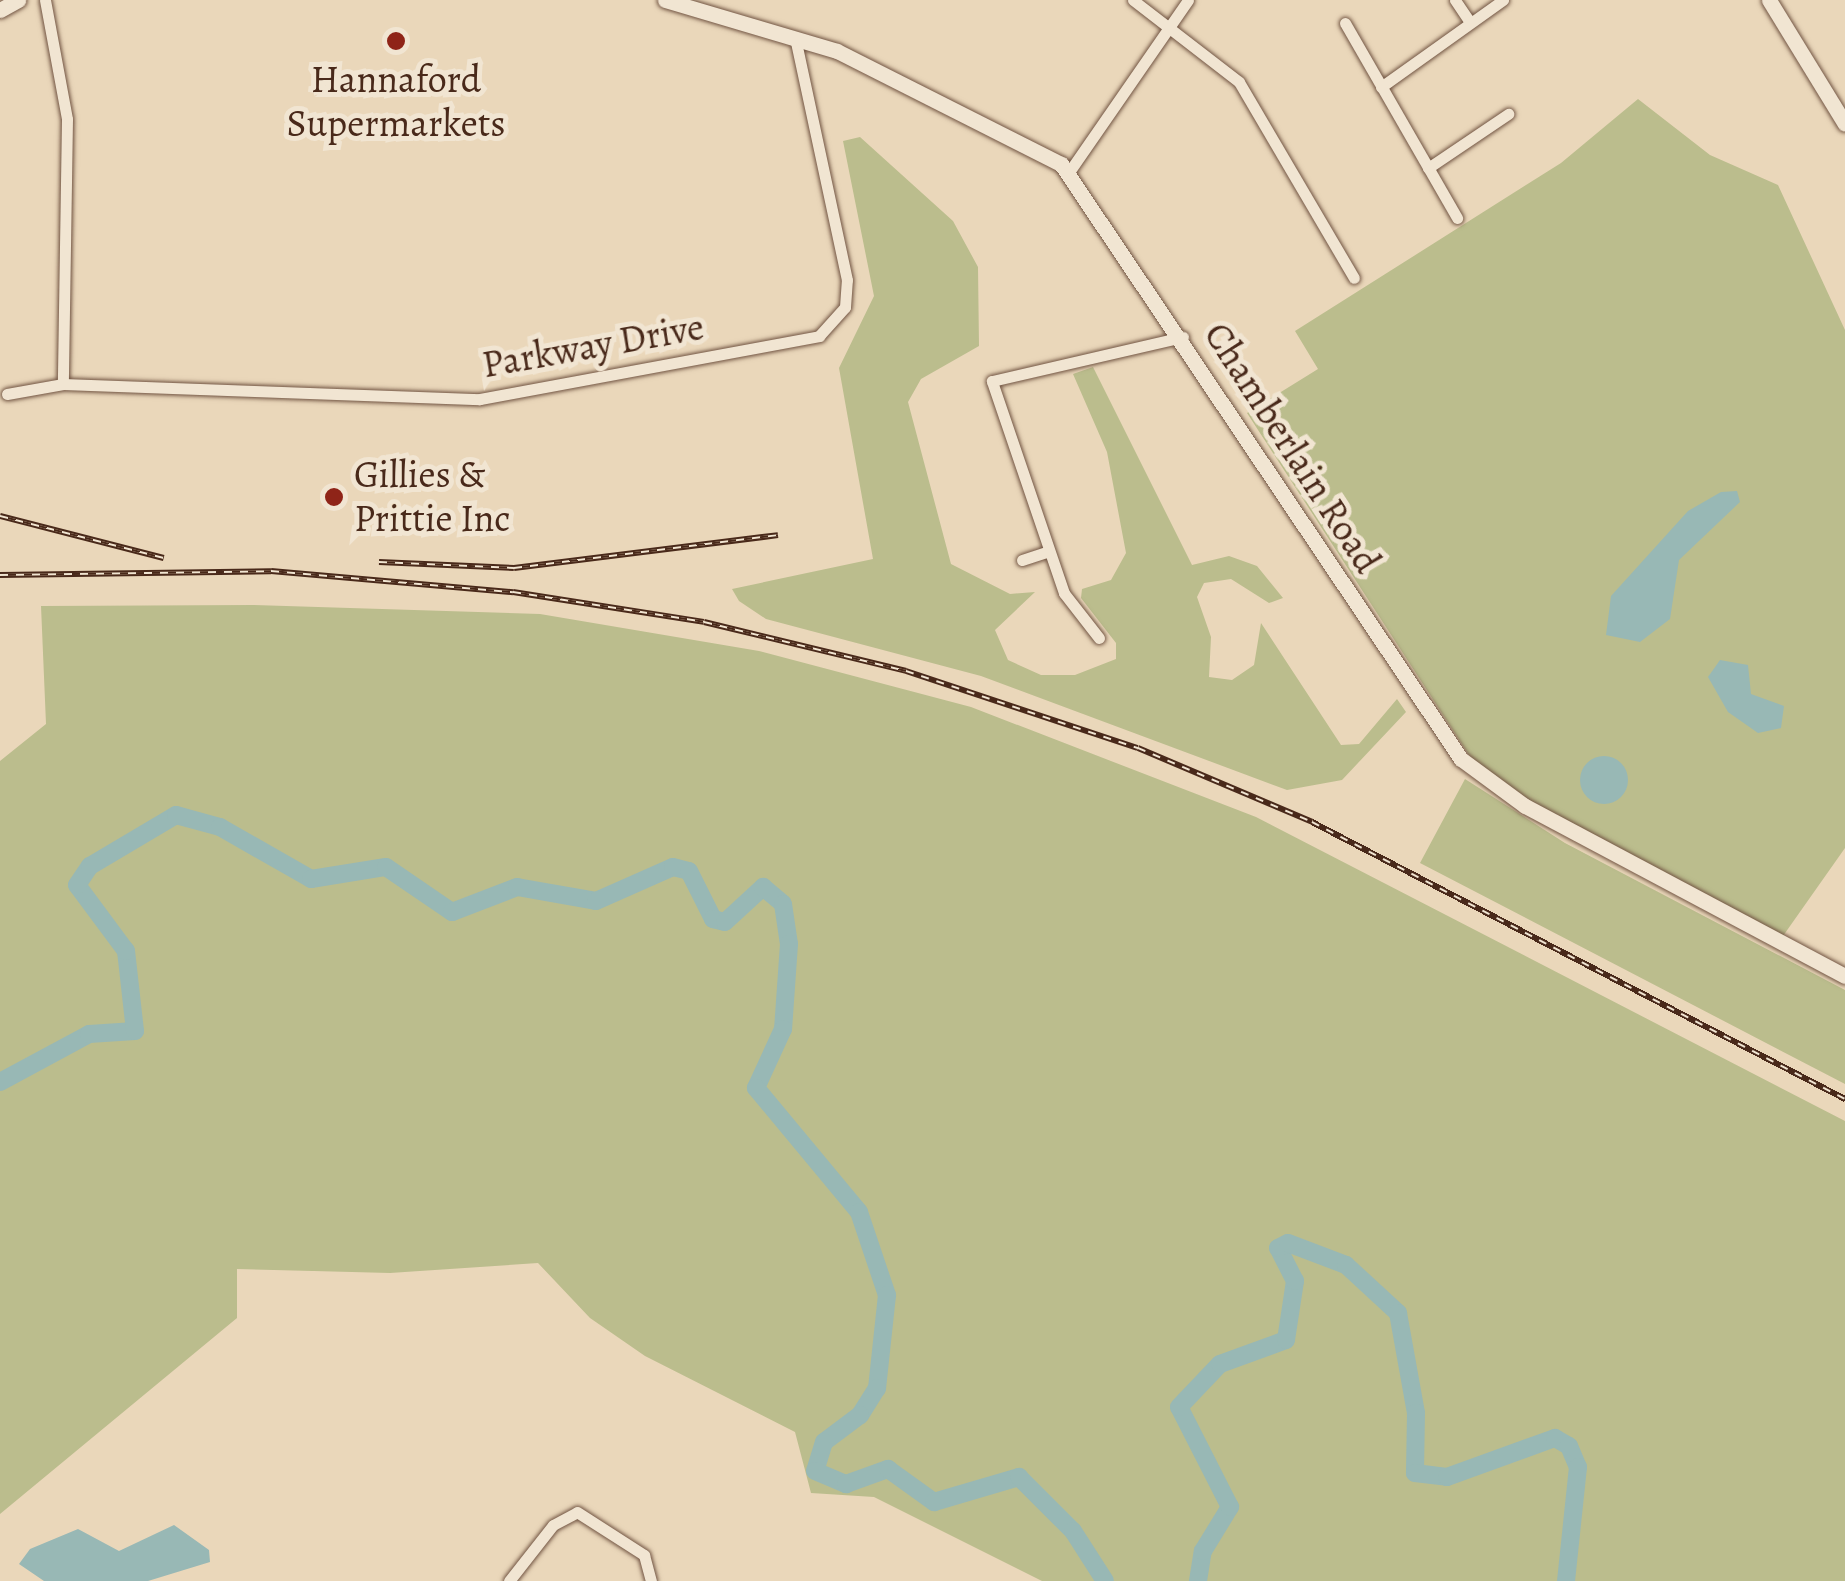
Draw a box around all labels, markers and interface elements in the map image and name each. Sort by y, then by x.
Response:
marker: Hannaford Supermarkets [385,30,407,52]
place label: Hannaford Supermarkets [286,57,506,146]
street label: Parkway Drive [479,304,707,388]
street label: Chamberlain Road [1194,314,1390,582]
place label: Gillies & Prittie Inc [354,452,510,542]
marker: Gillies & Prittie Inc [323,486,345,508]

